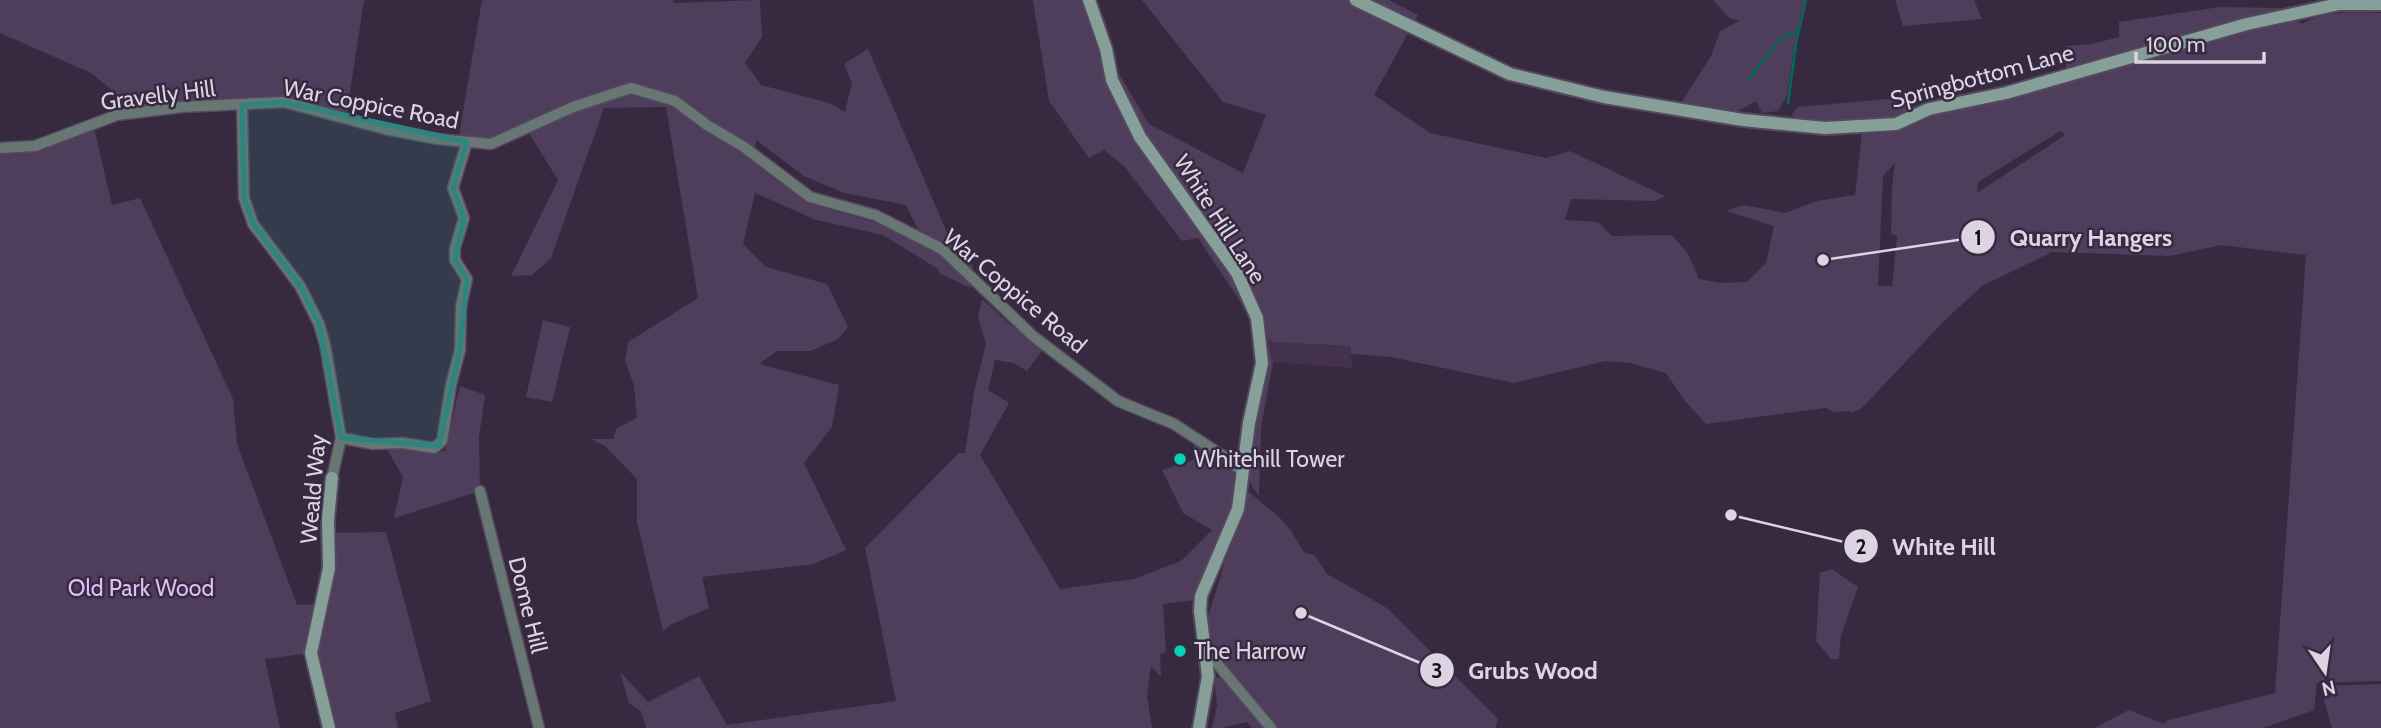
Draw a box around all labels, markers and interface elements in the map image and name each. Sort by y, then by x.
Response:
scale bar [2136,21,2264,65]
text: 100 m [2146,32,2205,57]
street label: Springbottom Lane [1887,38,2077,114]
street label: War Coppice Road [281,73,461,135]
street label: Gravelly Hill [99,74,217,116]
street label: White Hill Lane [1168,149,1272,289]
callout: Quarry Hangers [1961,215,2186,260]
street label: War Coppice Road [938,223,1092,359]
text: Quarry Hangers [2010,223,2172,252]
text: 1 [1974,225,1982,250]
street label: Weald Way [294,433,332,545]
place label: Whitehill Tower [1194,445,1345,473]
marker: Whitehill Tower [1172,451,1188,467]
callout: White Hill [1844,524,2010,569]
text: White Hill [1892,532,1996,561]
text: 2 [1855,534,1867,559]
street label: Dome Hill [503,554,554,657]
park label: Old Park Wood [68,574,214,602]
place label: The Harrow [1194,637,1306,665]
north arrow [2290,637,2360,707]
marker: The Harrow [1172,643,1188,659]
callout: Grubs Wood [1419,648,1612,693]
text: Grubs Wood [1468,656,1598,685]
text: 3 [1431,658,1443,683]
text: N [2320,675,2338,701]

